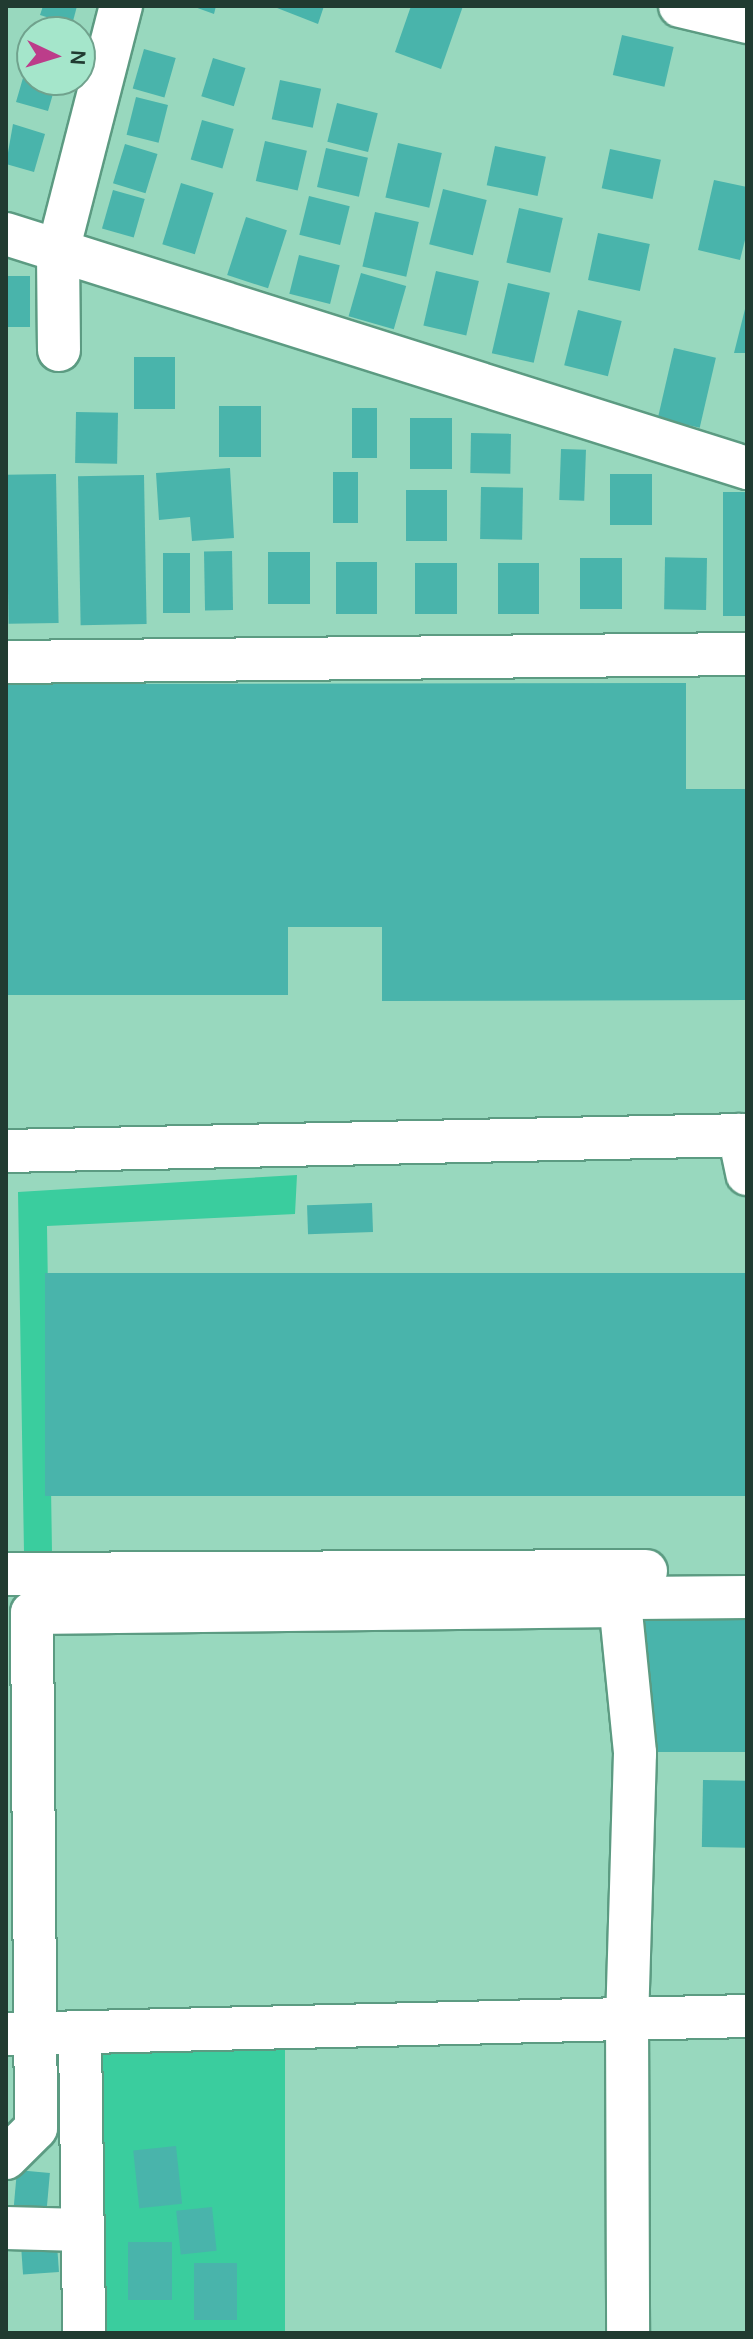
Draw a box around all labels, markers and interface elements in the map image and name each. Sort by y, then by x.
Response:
north arrow [16,16,96,96]
text: N [64,49,91,66]

